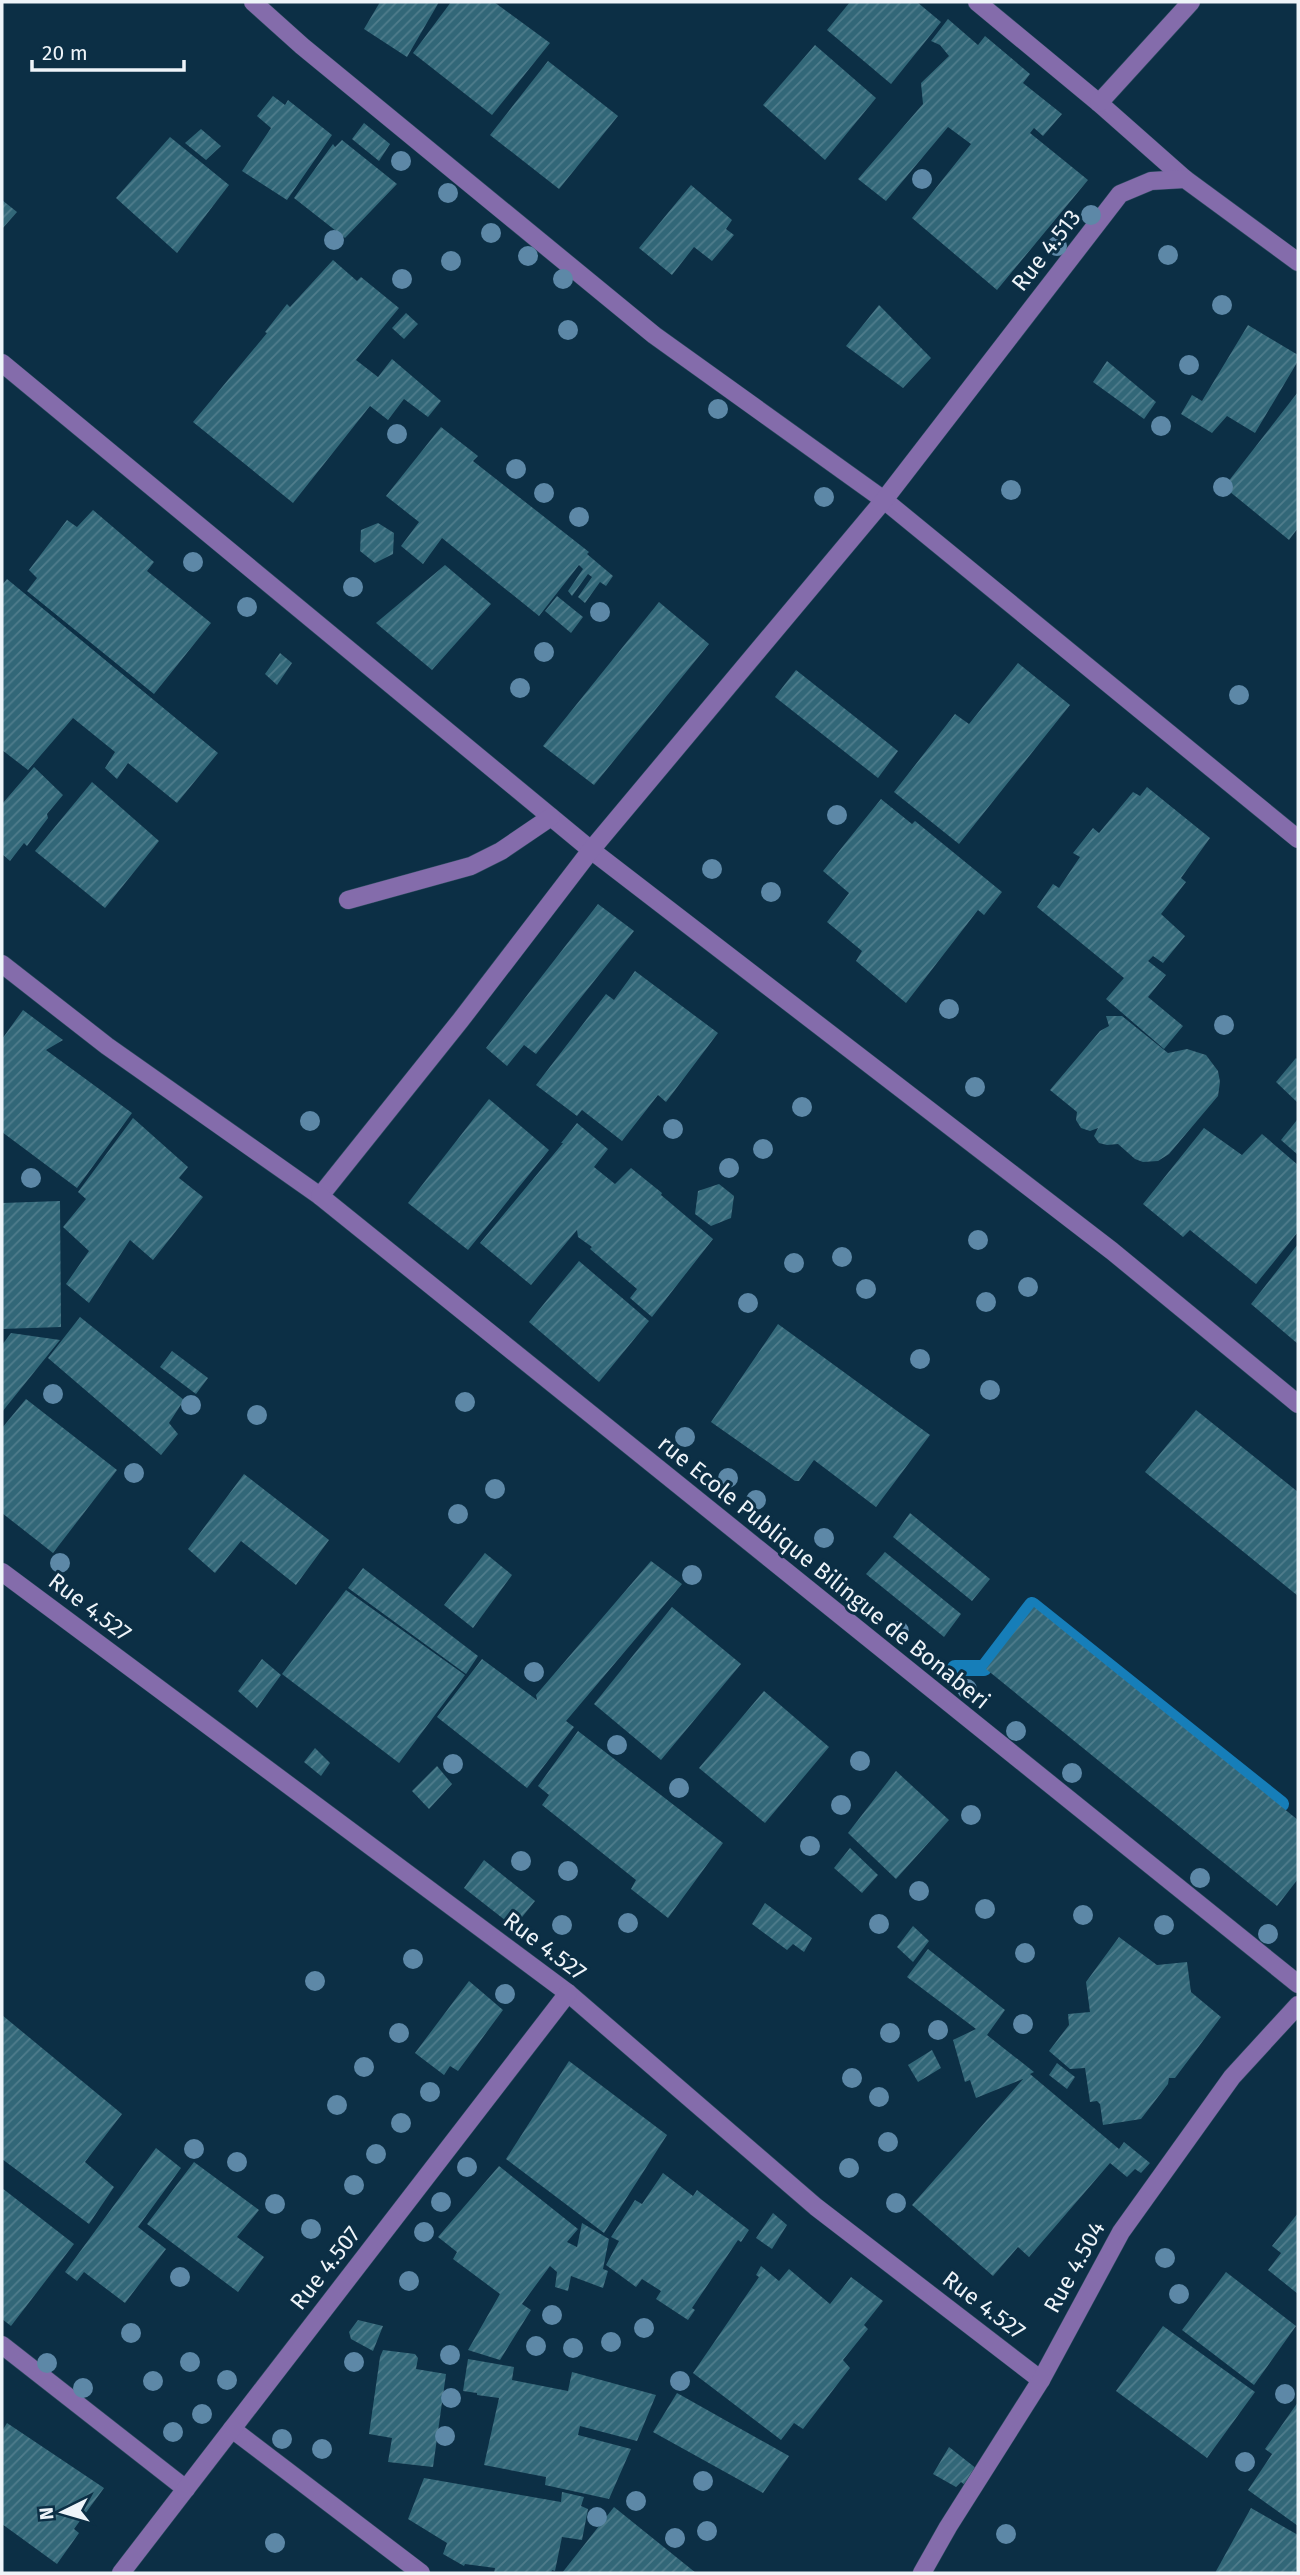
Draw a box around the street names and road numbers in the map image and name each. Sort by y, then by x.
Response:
street label: Rue 4.513 [1006,204,1086,296]
street label: rue Ecole Publique Bilingue de Bonaberi [652,1429,996,1715]
street label: Rue 4.527 [43,1567,137,1647]
street label: Rue 4.527 [498,1906,592,1986]
street label: Rue 4.504 [1037,2216,1111,2318]
street label: Rue 4.507 [284,2221,366,2315]
street label: Rue 4.527 [937,2265,1031,2345]

